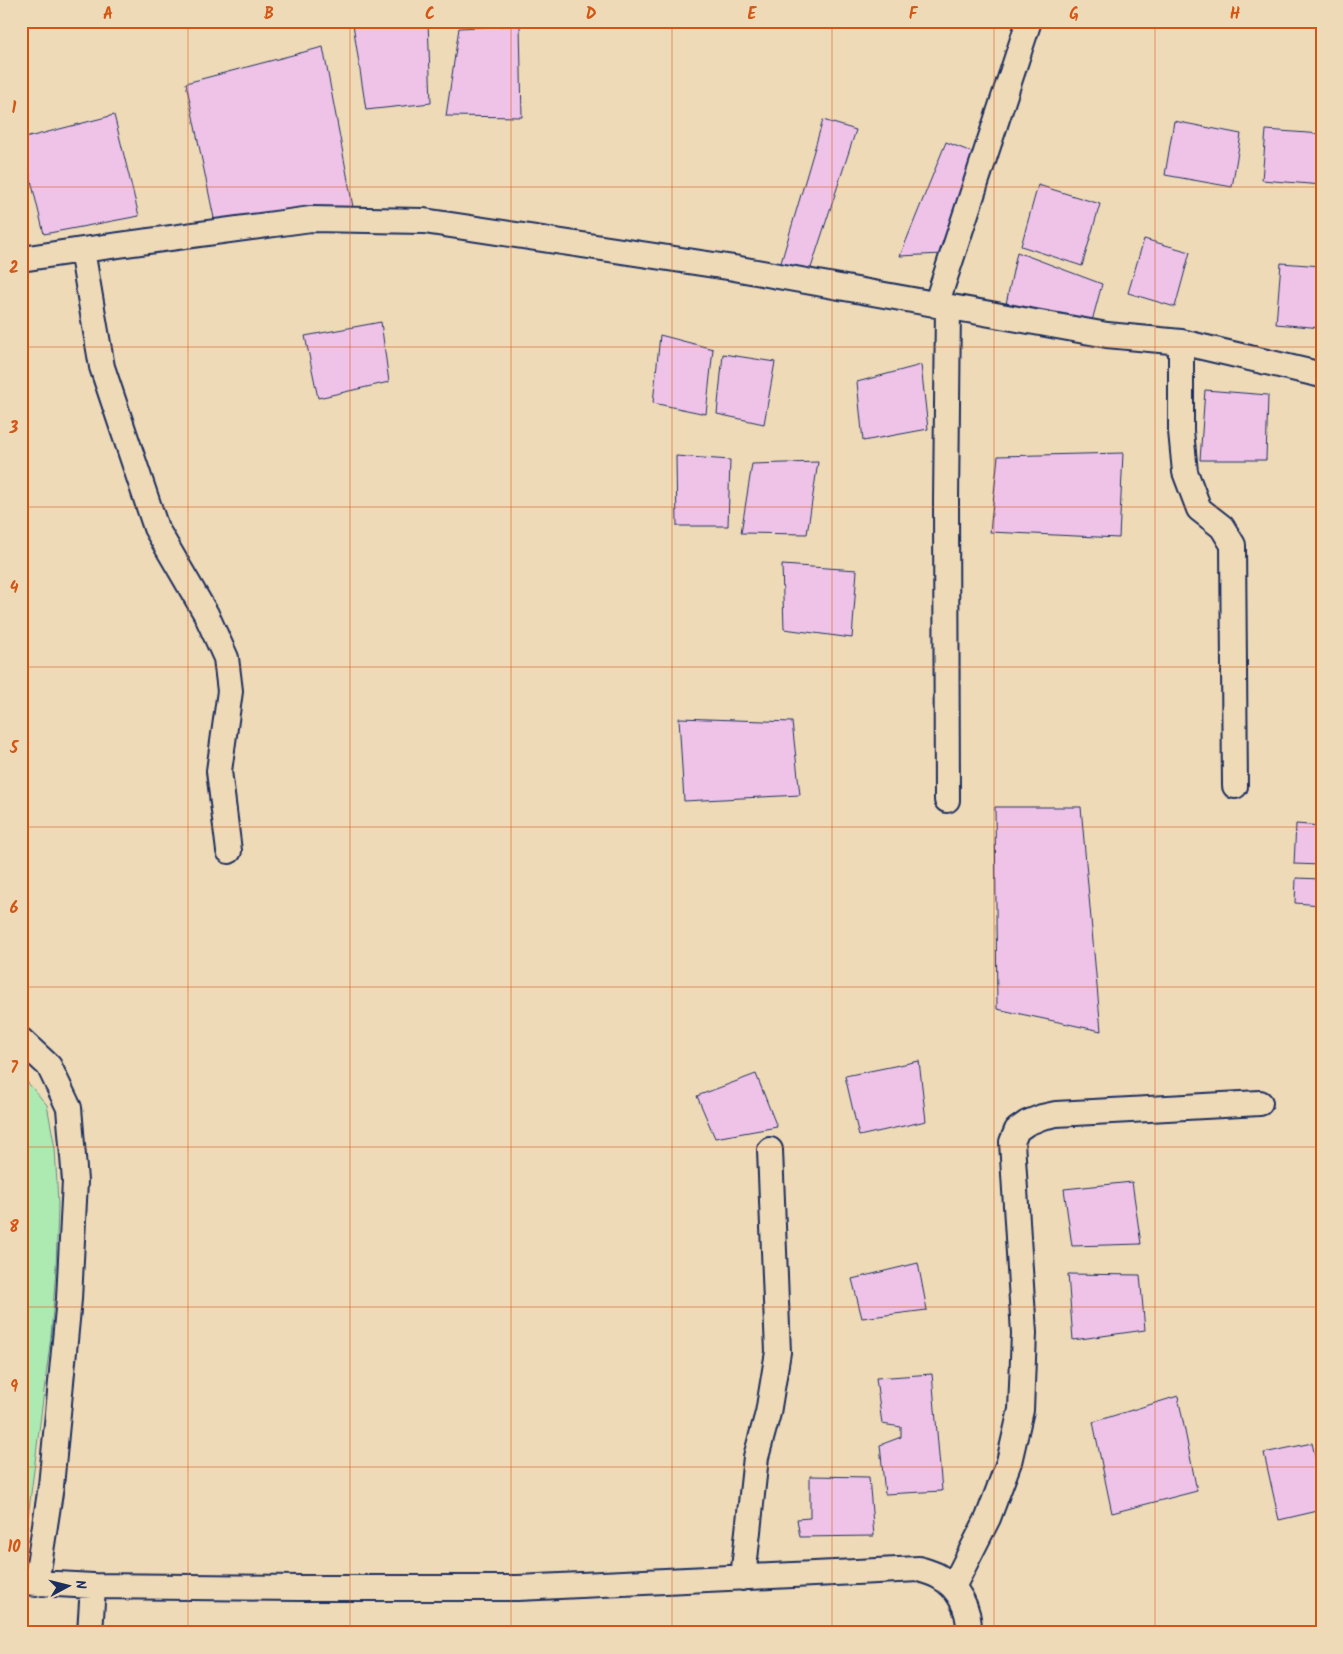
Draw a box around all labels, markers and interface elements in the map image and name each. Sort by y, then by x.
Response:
text: A [103,2,113,27]
text: B [264,2,274,27]
text: C [425,2,435,27]
text: D [586,2,597,27]
text: E [748,2,758,27]
text: F [909,2,919,27]
text: G [1069,2,1079,27]
text: H [1230,2,1240,27]
text: 1 [12,96,17,121]
text: 2 [9,256,19,281]
text: 3 [9,416,19,441]
text: 4 [10,576,19,601]
text: 5 [9,736,20,761]
text: 6 [10,896,19,921]
text: 7 [10,1056,18,1081]
text: 8 [9,1215,19,1240]
text: 9 [10,1375,18,1400]
text: 10 [7,1535,21,1560]
north arrow [42,1562,92,1612]
text: N [68,1579,91,1590]

